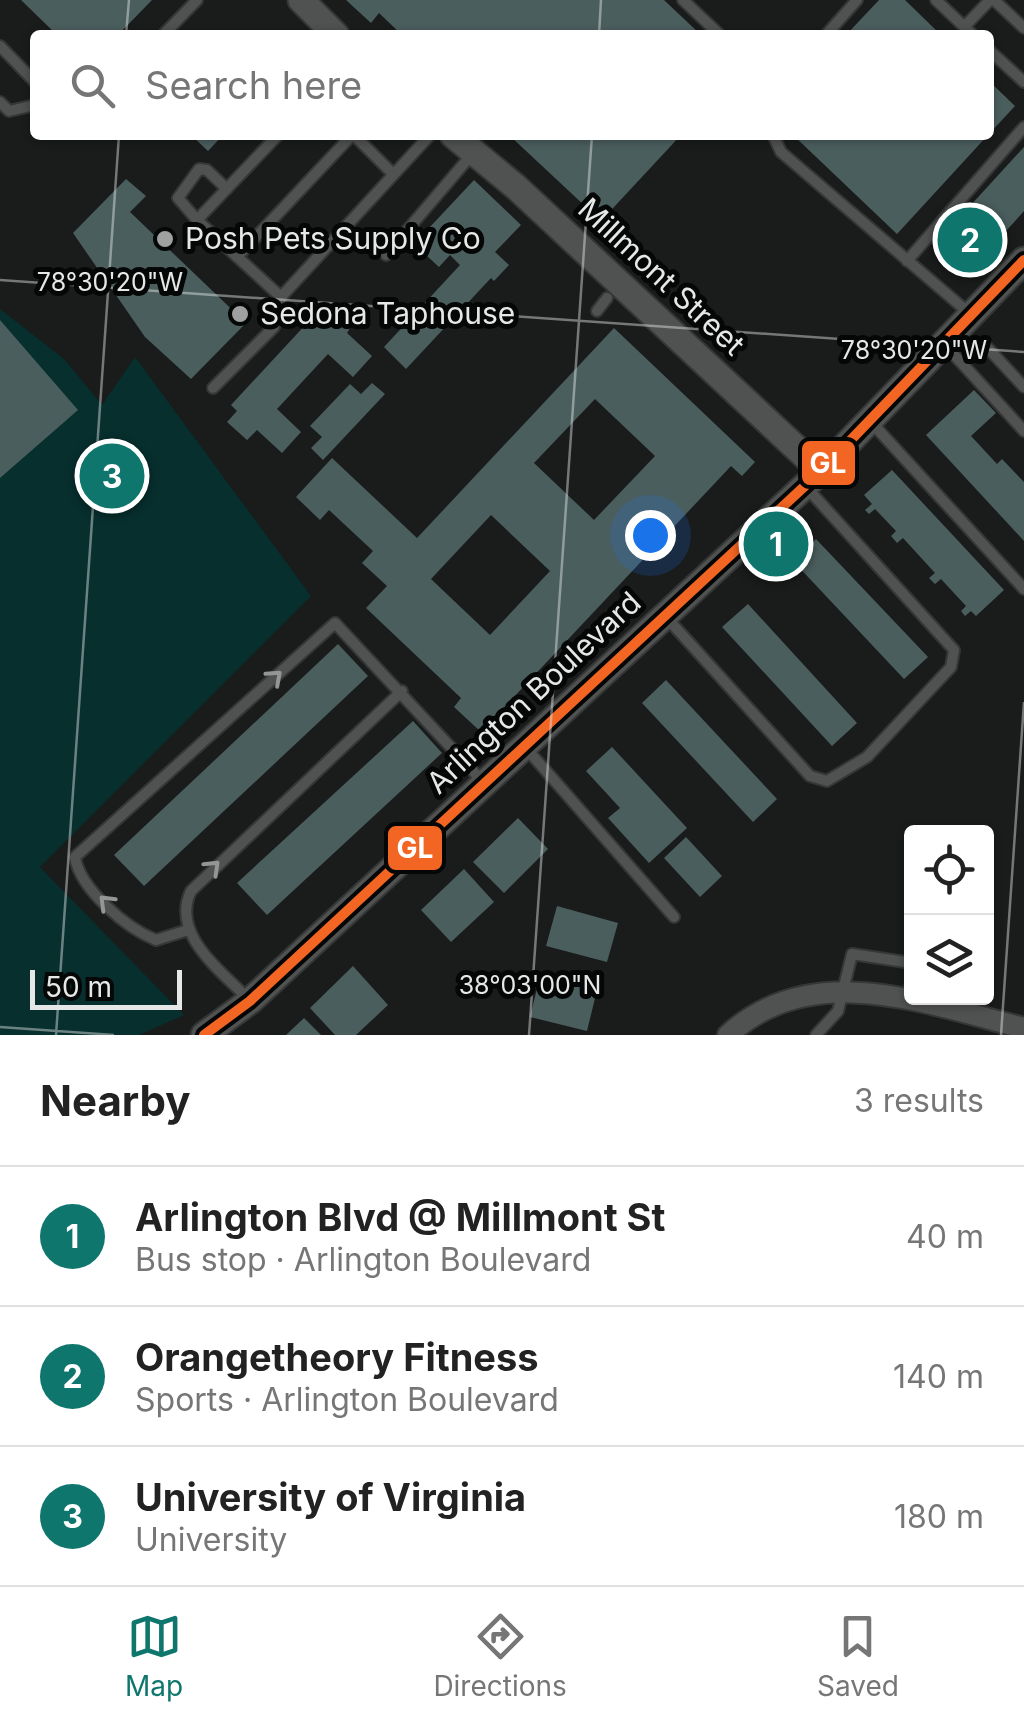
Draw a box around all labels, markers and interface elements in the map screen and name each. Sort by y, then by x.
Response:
search box [30,30,994,140]
icon: search [65,58,120,113]
text: Search here [145,62,362,108]
street label: Millmont Street [571,190,752,362]
pin: 2 [938,202,1002,278]
place label: Posh Pets Supply Co [185,220,481,256]
marker: Posh Pets Supply Co [154,228,176,250]
text: 78°30'20"W [37,267,183,297]
place label: Sedona Taphouse [260,295,515,331]
marker: Sedona Taphouse [229,303,251,325]
text: 78°30'20"W [841,335,987,365]
pin: 3 [80,438,144,514]
line badge: GL [800,439,857,487]
text: GL [810,446,846,480]
pin: 1 [744,506,808,582]
your location [625,510,676,561]
street label: Arlington Boulevard [419,584,648,801]
one-way arrow [263,671,282,689]
line badge: GL [386,824,444,872]
map controls [904,825,994,1005]
button: locate [904,825,994,915]
text: GL [397,831,433,865]
one-way arrow [202,861,220,879]
one-way arrow [100,895,118,913]
button: layers [904,915,994,1005]
scale bar [30,965,182,1010]
text: 50 m [45,970,112,1004]
text: 38°03'00"N [459,970,601,1000]
text: Nearby [40,1075,191,1126]
text: 3 results [854,1081,984,1120]
text: Arlington Blvd @ Millmont St [135,1194,665,1240]
text: 1 [66,1217,79,1256]
text: 40 m [906,1217,984,1256]
text: Bus stop · Arlington Boulevard [135,1240,591,1279]
text: Orangetheory Fitness [135,1334,539,1380]
text: 2 [62,1357,83,1396]
text: 140 m [893,1357,984,1396]
text: Sports · Arlington Boulevard [135,1380,559,1419]
text: University of Virginia [135,1474,526,1520]
text: 3 [62,1497,83,1536]
text: 180 m [894,1497,984,1536]
text: University [135,1520,287,1559]
tab: Map [125,1609,183,1703]
tab: Directions [433,1609,567,1703]
tab: Saved [817,1609,899,1703]

